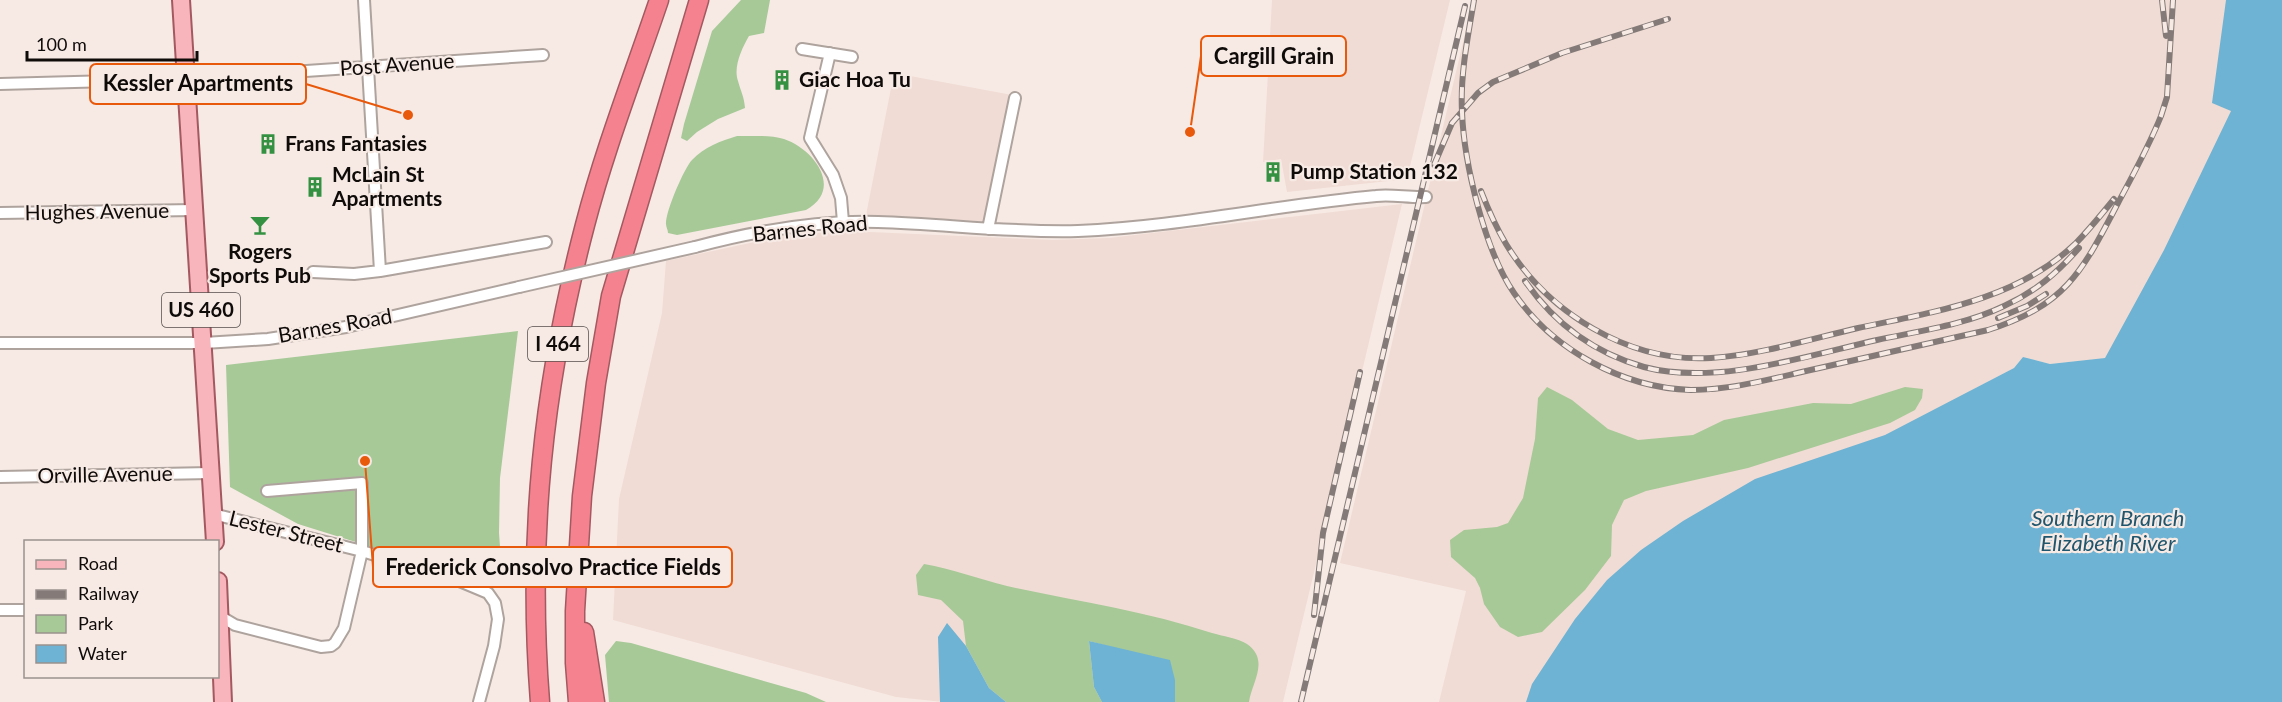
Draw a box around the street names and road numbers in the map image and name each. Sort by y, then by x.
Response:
street label: Post Avenue [339,47,455,80]
street label: Hughes Avenue [24,197,169,224]
street label: Barnes Road [751,209,869,246]
road number: US 460 [162,293,240,327]
street label: Barnes Road [276,302,394,347]
road number: I 464 [528,327,588,361]
street label: Orville Avenue [37,460,173,487]
street label: Lester Street [227,504,346,557]

